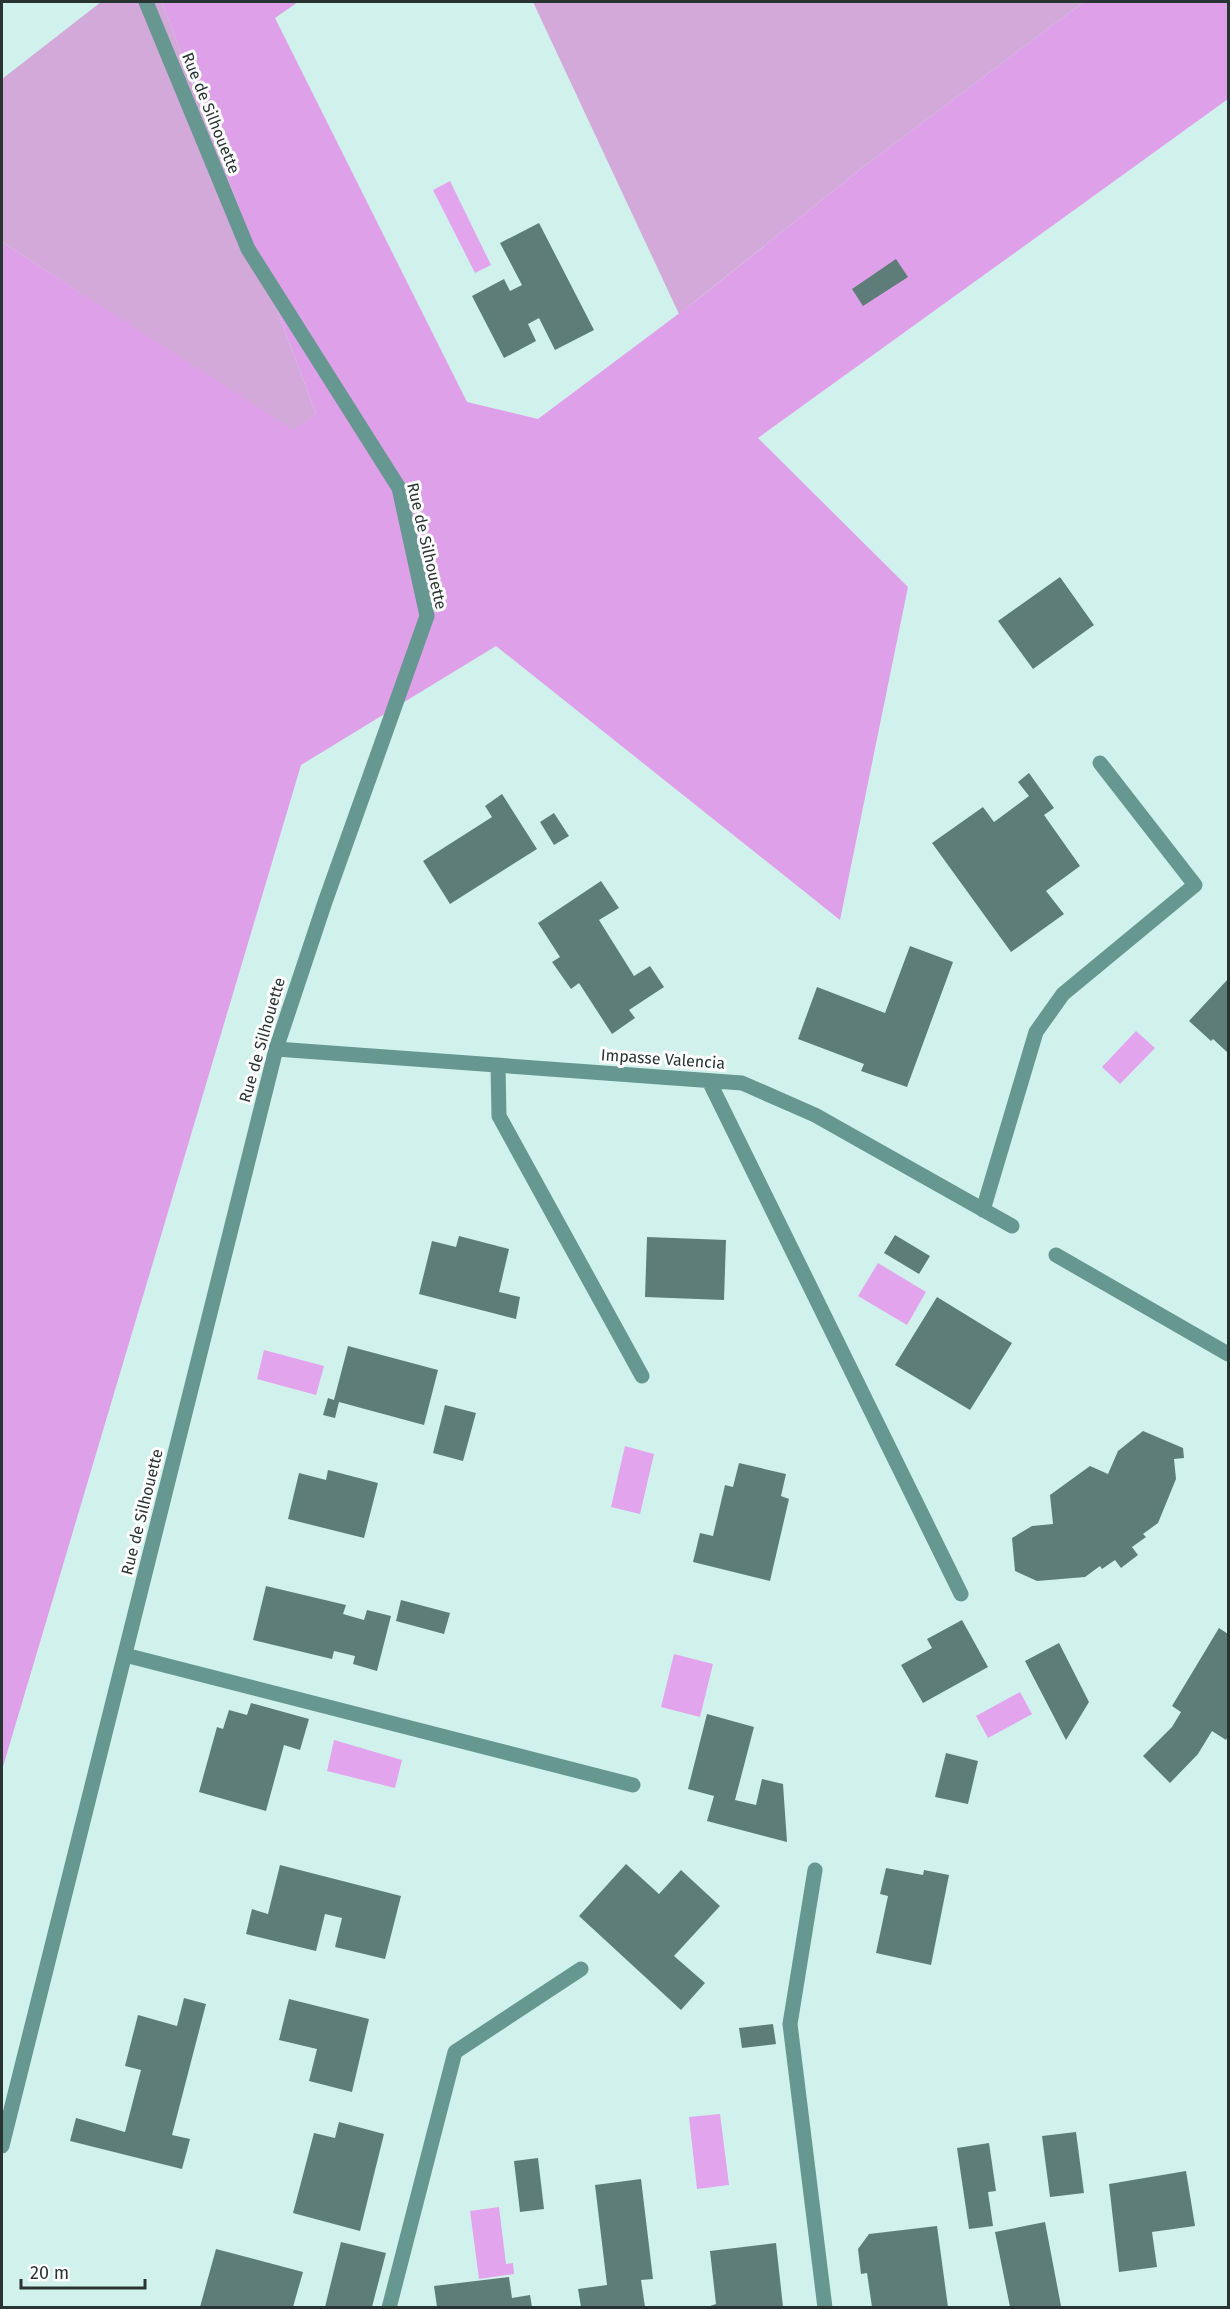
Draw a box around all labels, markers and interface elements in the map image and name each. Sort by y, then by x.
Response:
street label: Rue de Silhouette [178,50,244,176]
street label: Rue de Silhouette [403,481,451,611]
street label: Rue de Silhouette [235,975,289,1105]
street label: Impasse Valencia [600,1045,726,1073]
street label: Rue de Silhouette [117,1447,167,1577]
scale bar [21,2252,146,2290]
text: 20 m [30,2262,69,2284]

